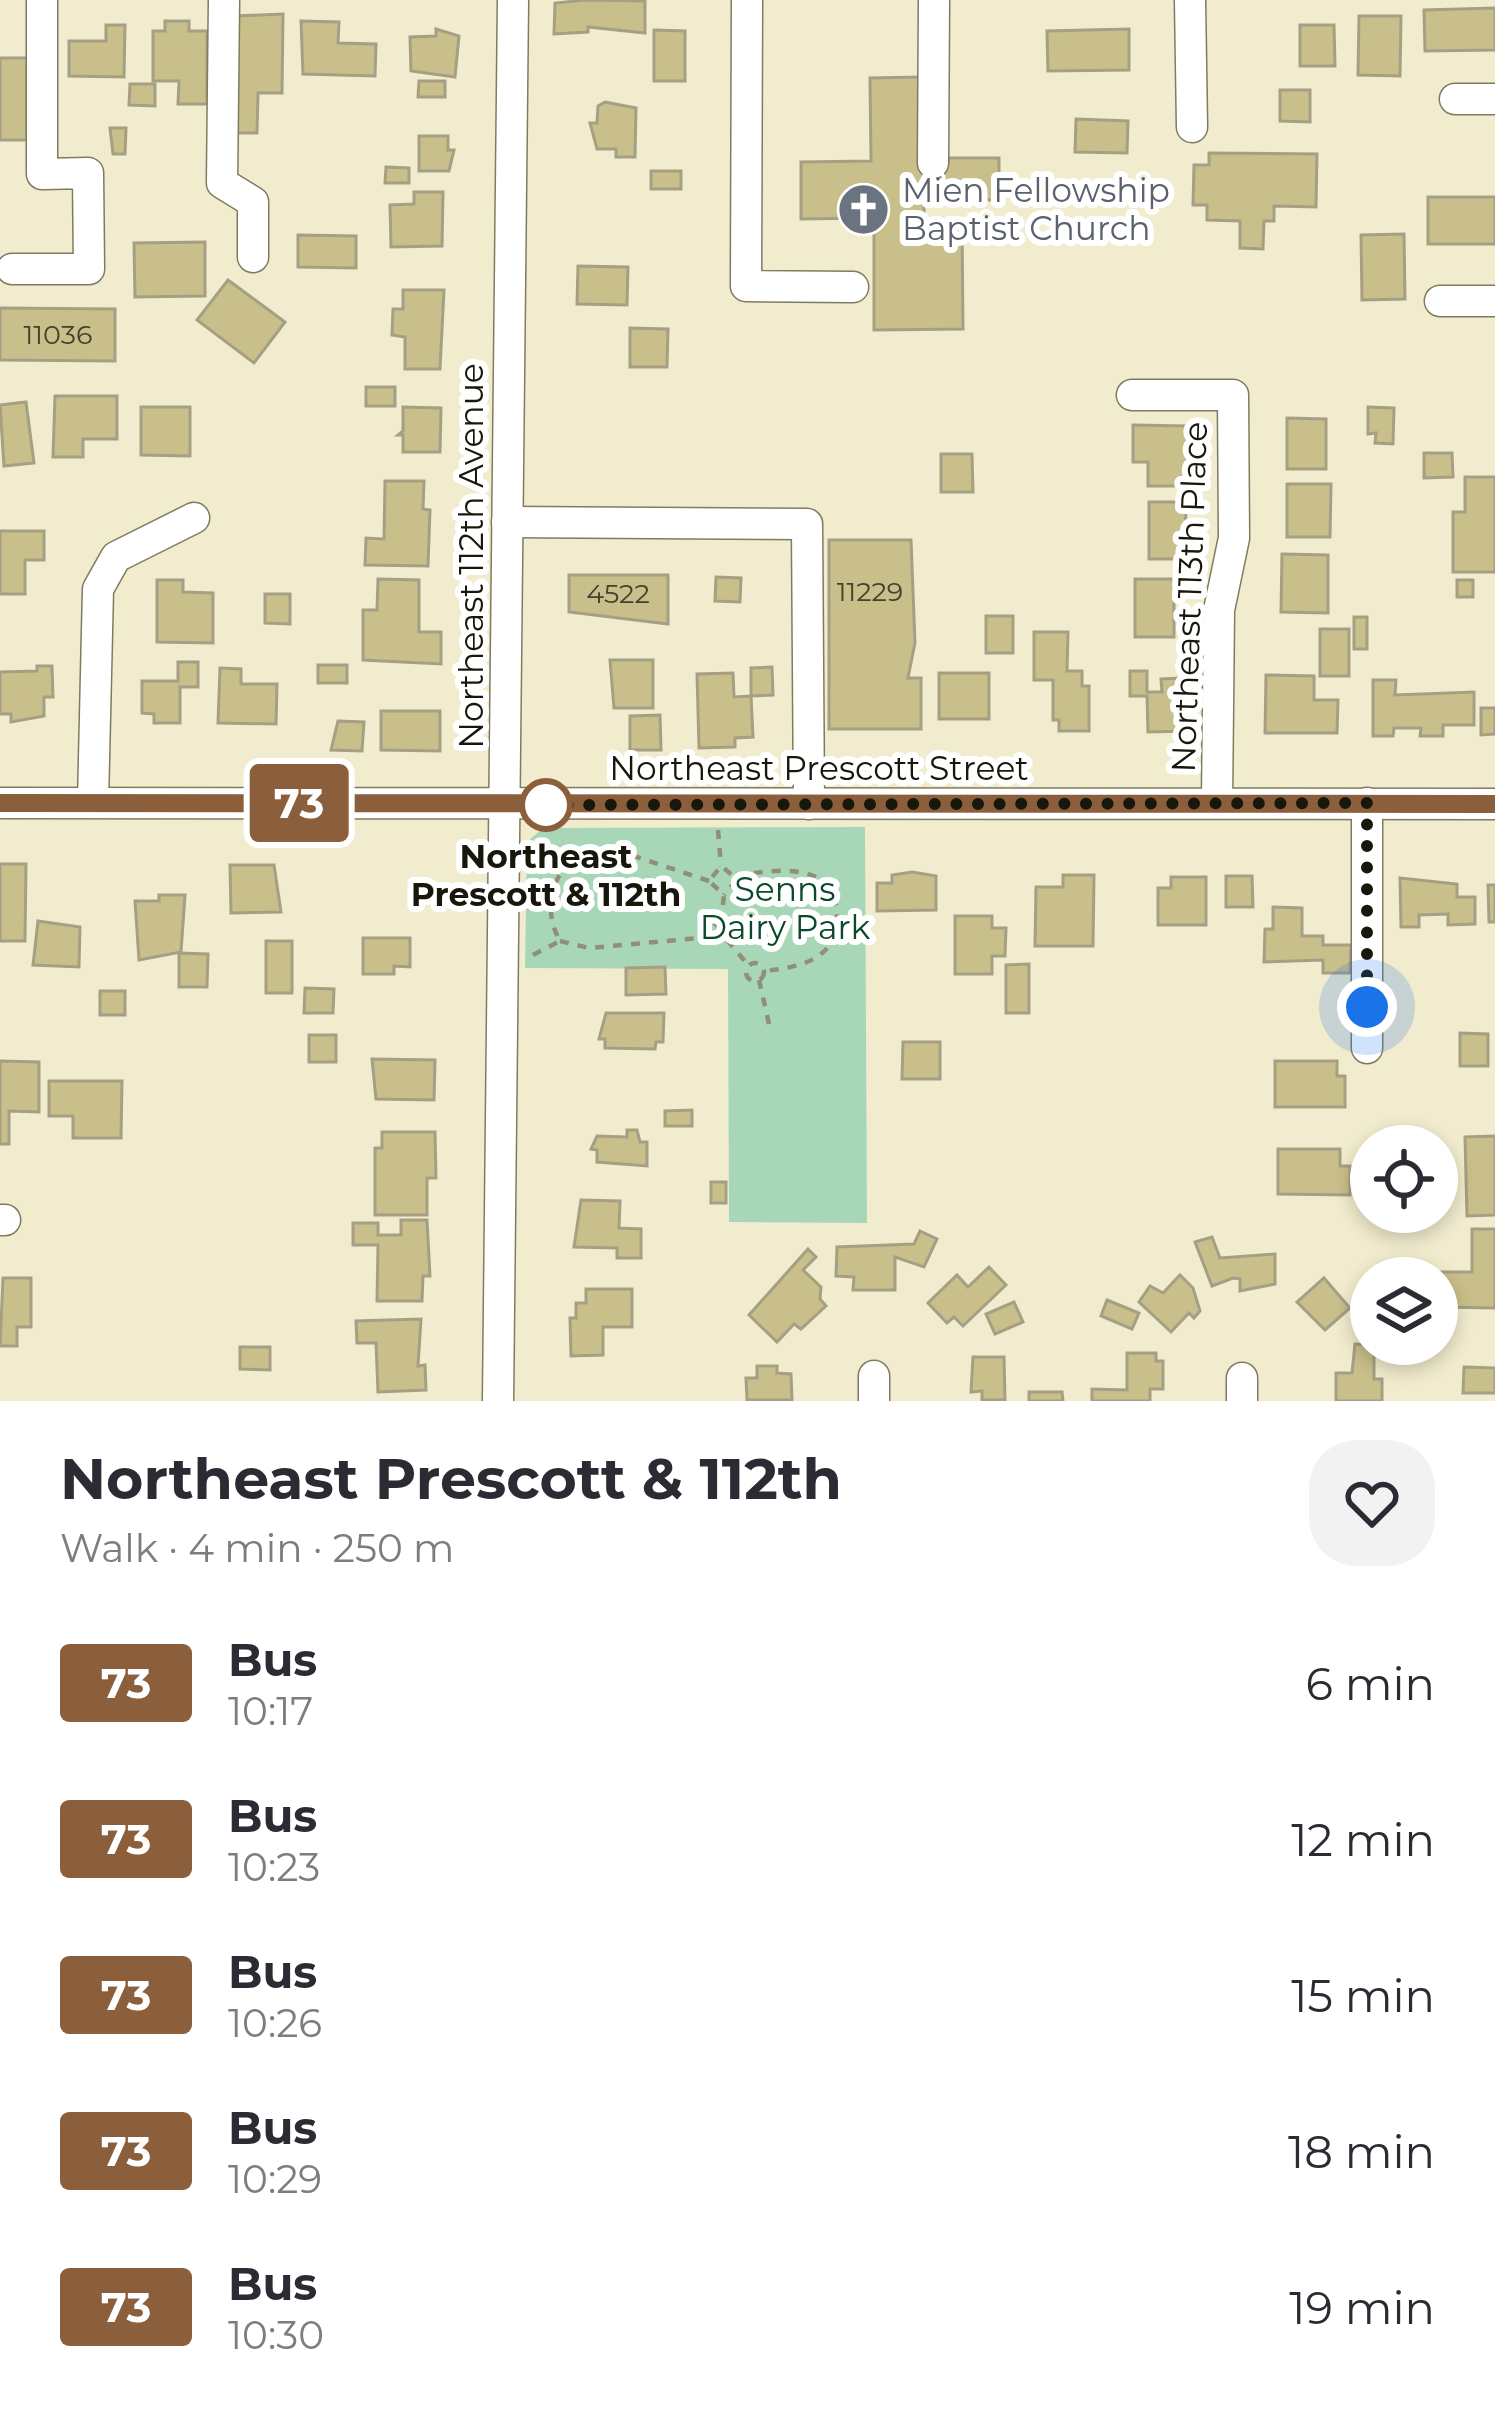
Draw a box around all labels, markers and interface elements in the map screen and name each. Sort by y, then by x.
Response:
place label: Mien Fellowship Baptist Church [902,170,1170,248]
church icon: Mien Fellowship Baptist Church [835,181,891,237]
house number: 11036 [24,318,92,351]
street label: Northeast 112th Avenue [451,363,491,749]
street label: Northeast 113th Place [1163,421,1215,773]
house number: 11229 [837,575,903,608]
house number: 4522 [586,577,650,610]
street label: Northeast Prescott Street [609,748,1029,788]
line badge: 73 [245,764,353,842]
text: 73 [274,777,324,829]
marker: Northeast Prescott & 112th [521,780,571,830]
place label: Northeast Prescott & 112th [411,836,681,914]
park label: Senns Dairy Park [700,869,871,947]
your location [1337,977,1397,1037]
map controls [1350,1125,1458,1365]
button: locate [1350,1125,1458,1233]
button: layers [1350,1257,1458,1365]
button: heart [1309,1440,1435,1566]
text: Northeast Prescott & 112th [60,1444,842,1513]
text: Walk · 4 min · 250 m [60,1524,454,1572]
text: Bus [228,1632,317,1687]
text: 6 min [1306,1656,1435,1711]
text: 73 [101,1657,151,1709]
text: 10:17 [228,1687,313,1735]
text: Bus [228,1788,317,1843]
text: 12 min [1291,1812,1435,1867]
text: 73 [101,1813,151,1865]
text: 10:23 [228,1843,320,1891]
text: Bus [228,1944,317,1999]
text: 15 min [1291,1968,1435,2023]
text: 73 [101,1969,151,2021]
text: 10:26 [228,1999,322,2047]
text: Bus [228,2100,317,2155]
text: 18 min [1288,2124,1435,2179]
text: 73 [101,2125,151,2177]
text: 10:29 [228,2155,322,2203]
text: Bus [228,2256,317,2311]
text: 19 min [1289,2280,1435,2335]
text: 73 [101,2281,151,2333]
text: 10:30 [228,2311,324,2359]

